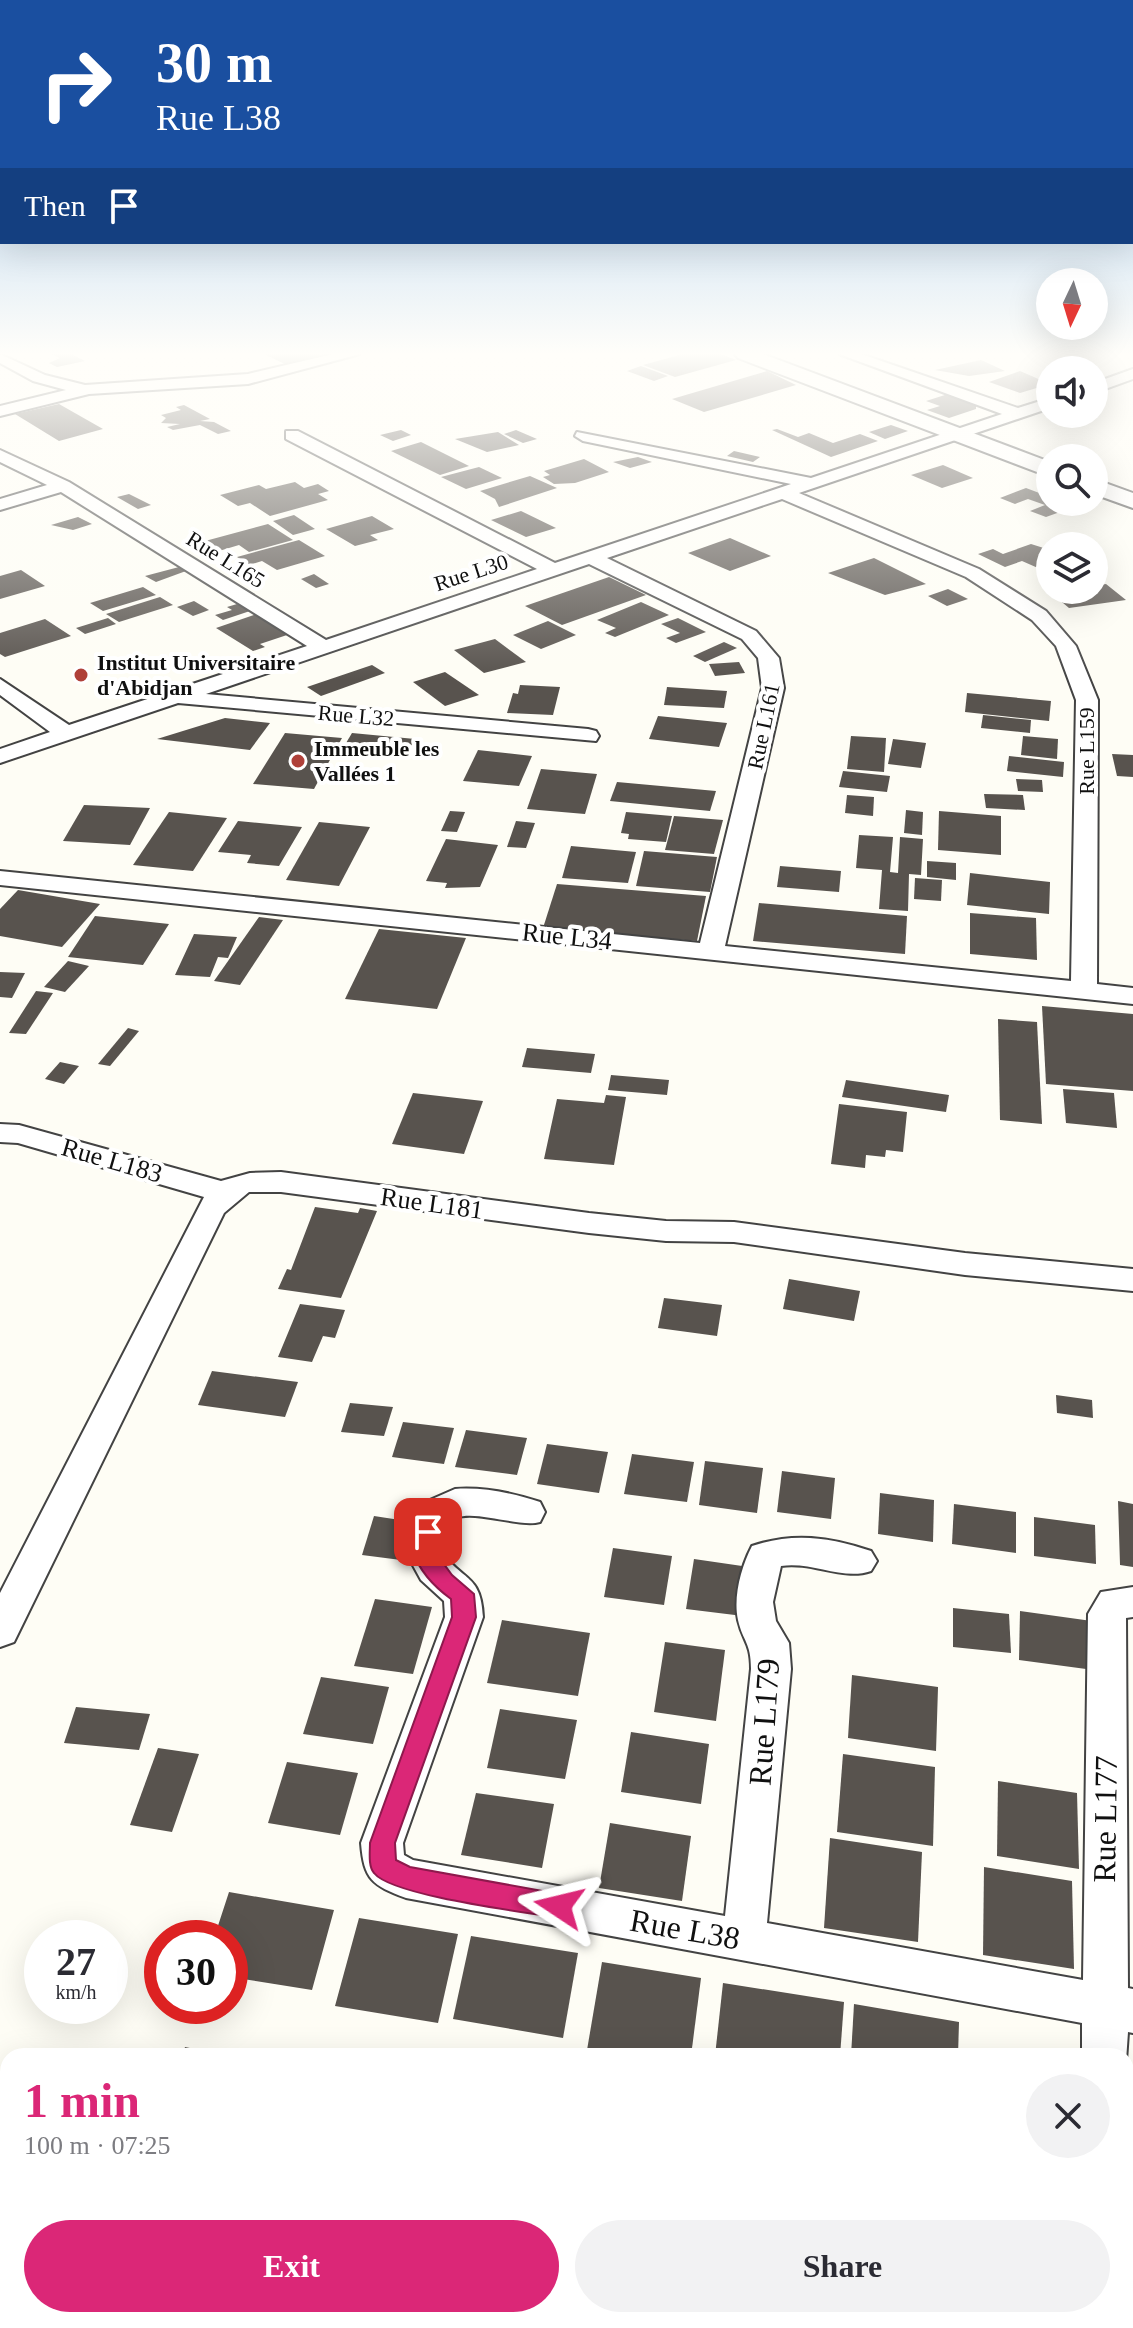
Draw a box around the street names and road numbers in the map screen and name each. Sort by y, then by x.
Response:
street label: Rue L165 [182,526,269,593]
street label: Rue L30 [431,549,511,596]
street label: Rue L161 [742,681,785,771]
street label: Rue L32 [317,700,395,731]
street label: Rue L159 [1074,707,1099,795]
street label: Rue L34 [521,917,613,956]
street label: Rue L183 [58,1132,165,1189]
street label: Rue L181 [379,1182,485,1225]
street label: Rue L179 [742,1657,786,1787]
street label: Rue L177 [1086,1755,1124,1883]
street label: Rue L38 [627,1902,743,1956]

